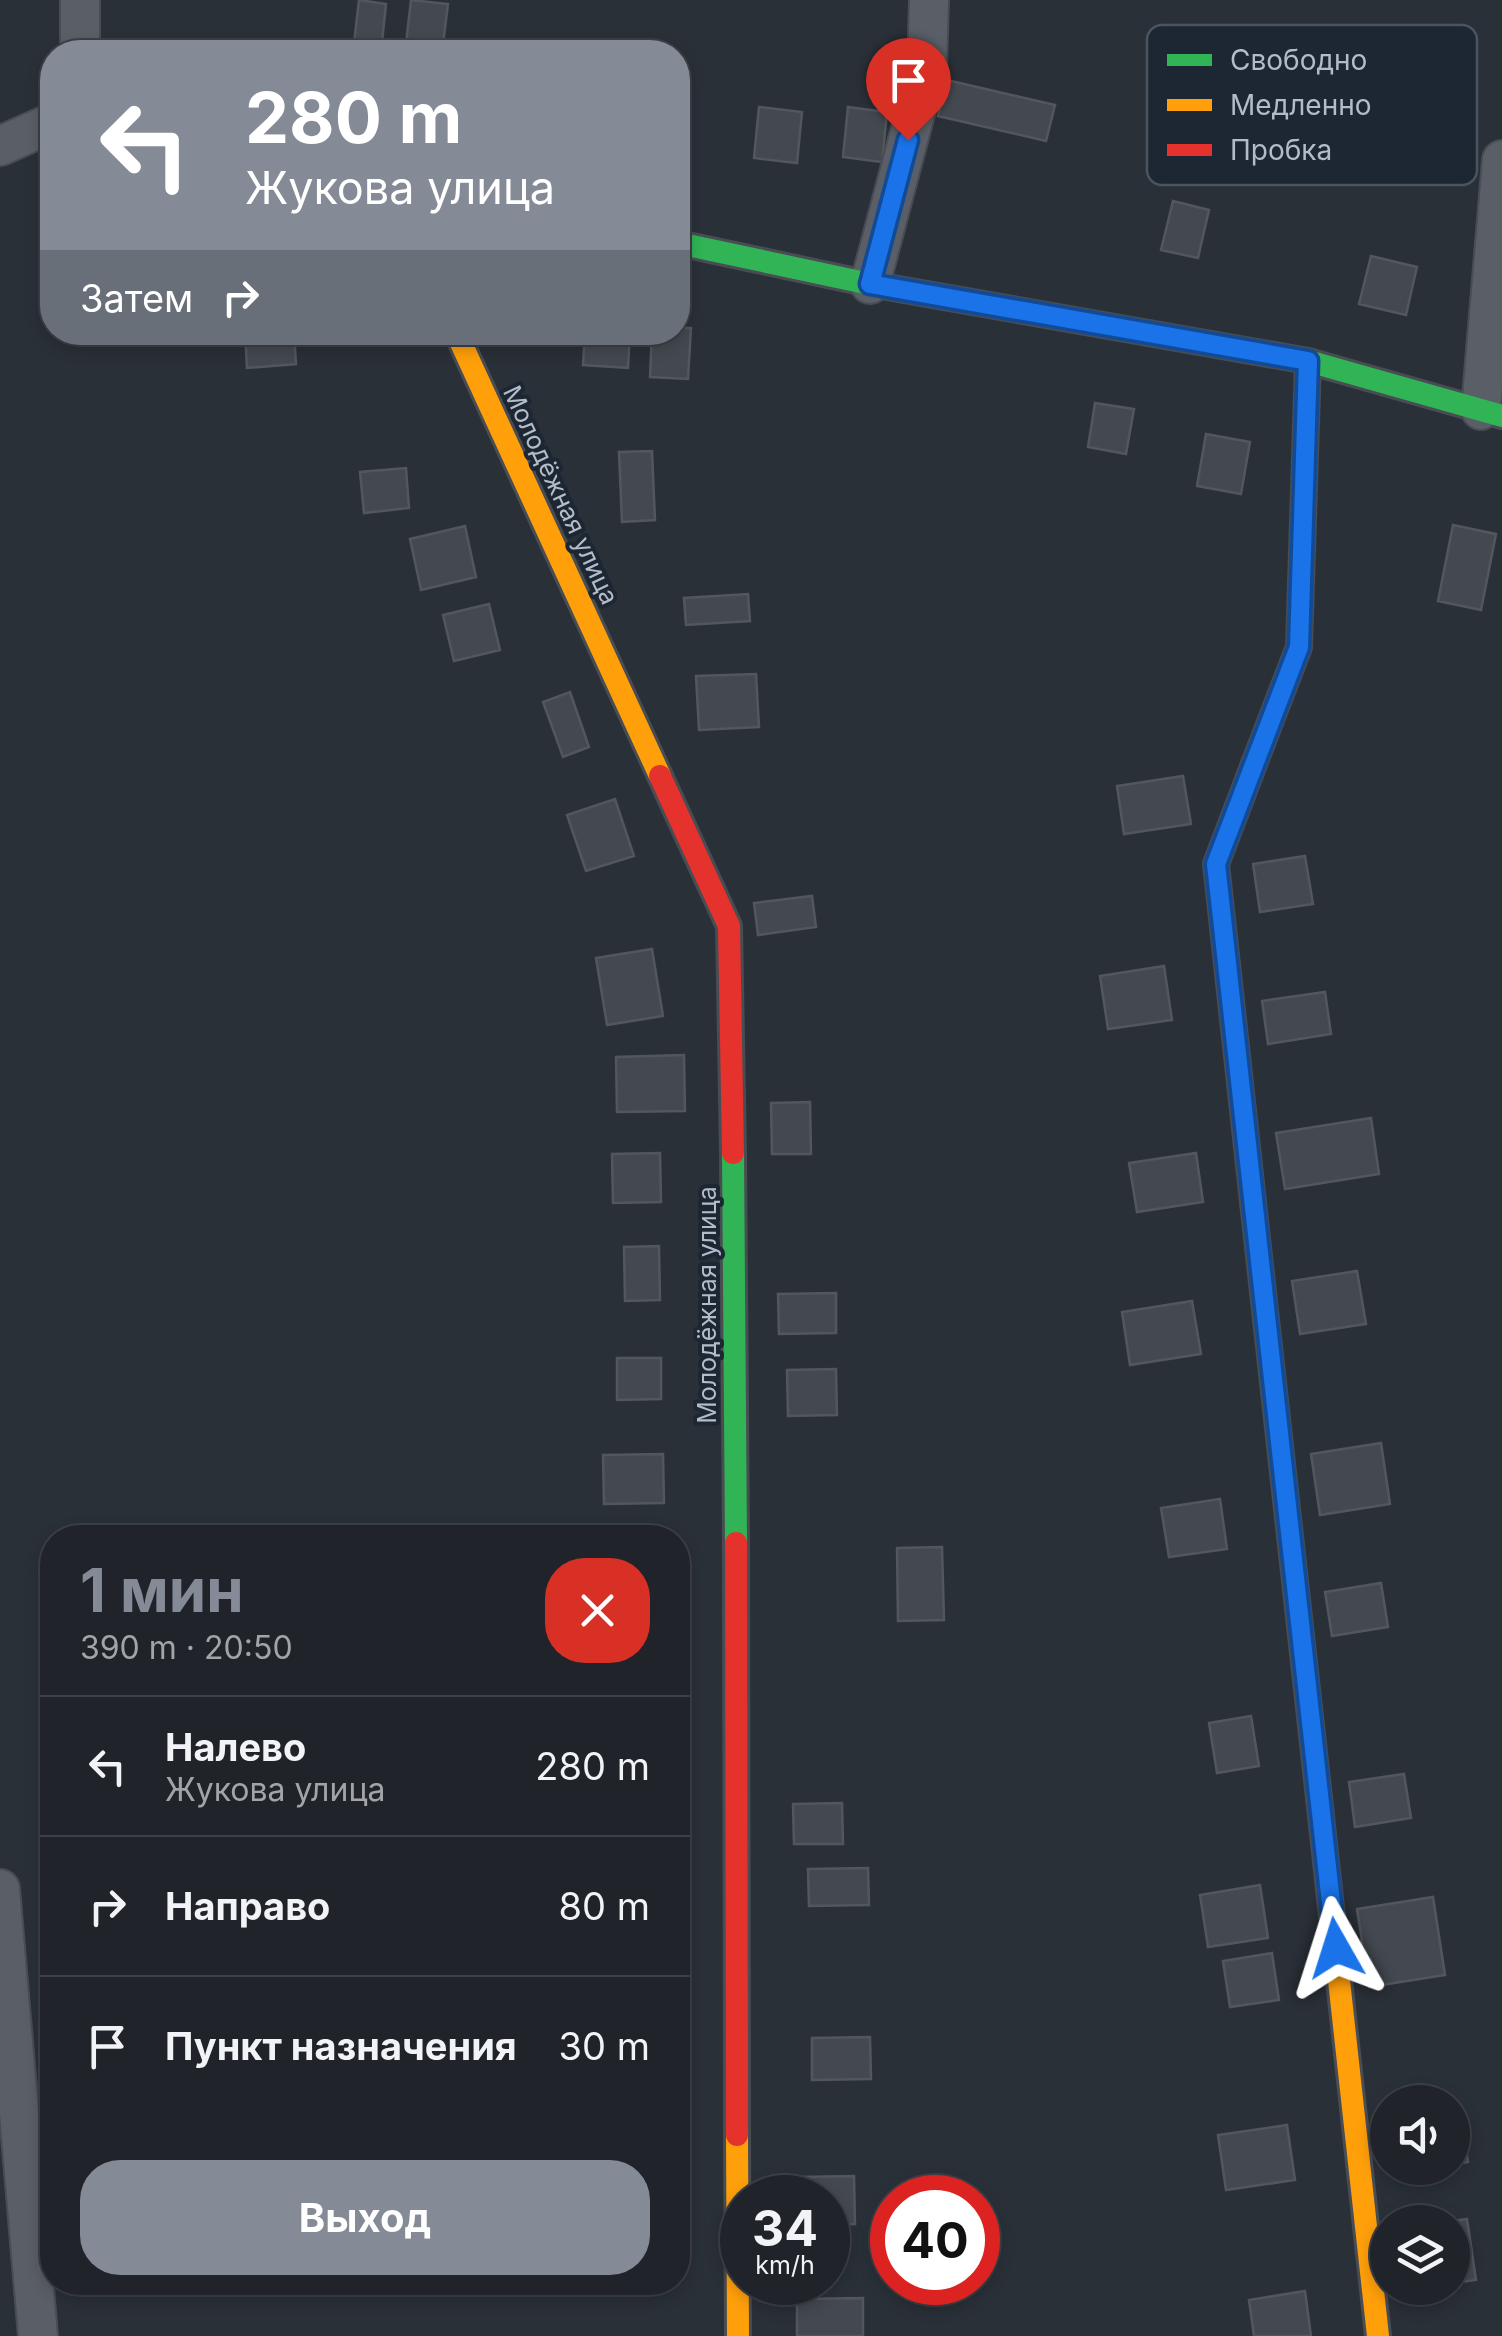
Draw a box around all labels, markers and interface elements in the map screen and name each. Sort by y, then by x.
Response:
legend [1147,25,1477,185]
pin [866,38,951,141]
text: Свободно [1230,43,1367,77]
icon: arrive [881,53,936,108]
text: 280 m [245,75,462,160]
icon: left [80,80,210,210]
text: Медленно [1230,88,1372,122]
text: Пробка [1230,133,1332,167]
text: Жукова улица [245,160,555,215]
icon: right [213,270,268,325]
text: Затем [80,275,193,321]
street label: Молодёжная улица [497,381,625,609]
street label: Молодёжная улица [692,1186,722,1424]
text: 1 мин [80,1554,244,1626]
button: close [545,1558,650,1663]
text: 390 m · 20:50 [80,1628,293,1667]
text: Налево [165,1724,306,1770]
icon: left [80,1739,135,1794]
text: 280 m [535,1743,650,1789]
text: Жукова улица [165,1770,386,1809]
icon: right [80,1879,135,1934]
text: Направо [165,1883,330,1929]
text: 80 m [559,1883,650,1929]
position arrow [1284,1896,1388,2000]
icon: arrive [80,2019,135,2074]
text: Пункт назначения [165,2023,517,2069]
text: 30 m [559,2023,650,2069]
map controls [1370,2085,1470,2305]
button: sound [1370,2085,1470,2185]
button: Выход [80,2160,650,2275]
speed limit sign: 40 [870,2175,1000,2305]
text: 34 [752,2198,818,2258]
button: layers [1370,2205,1470,2305]
text: km/h [755,2250,815,2280]

